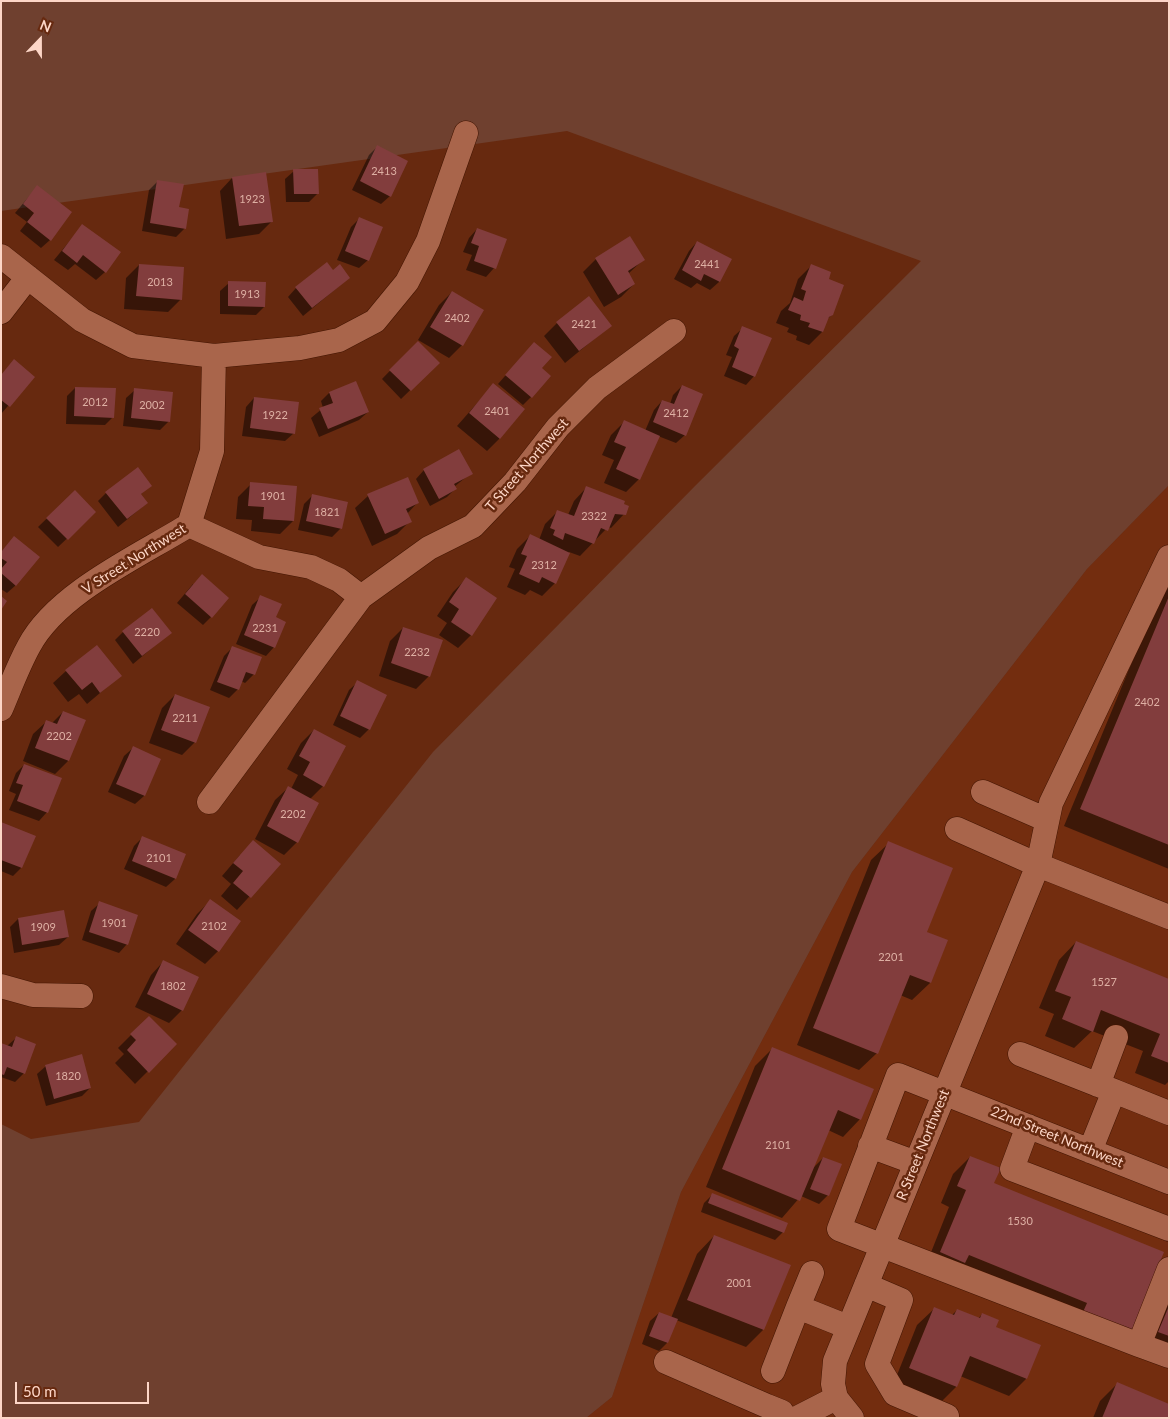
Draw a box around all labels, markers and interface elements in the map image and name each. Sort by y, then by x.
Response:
north arrow [15,15,65,65]
text: N [38,16,54,36]
house number: 2413 [371,164,397,178]
house number: 1923 [239,192,265,206]
house number: 2441 [694,257,720,271]
house number: 2013 [147,275,173,289]
house number: 1913 [234,287,260,301]
house number: 2402 [444,311,470,325]
house number: 2421 [571,317,597,331]
house number: 2012 [82,395,108,409]
house number: 2002 [139,398,165,412]
house number: 2401 [484,404,510,418]
house number: 2412 [663,406,689,420]
house number: 1922 [262,408,288,422]
street label: T Street Northwest [482,415,572,515]
house number: 1901 [260,489,286,503]
house number: 1821 [314,505,340,519]
house number: 2322 [581,509,607,523]
street label: V Street Northwest [79,520,189,598]
house number: 2312 [531,558,557,572]
house number: 2231 [252,621,278,635]
house number: 2220 [134,625,160,639]
house number: 2232 [404,645,430,659]
house number: 2402 [1134,695,1160,709]
house number: 2211 [172,711,198,725]
house number: 2202 [46,729,72,743]
house number: 2202 [280,807,306,821]
house number: 2101 [146,851,172,865]
house number: 1901 [101,916,127,930]
house number: 2102 [201,919,227,933]
house number: 1909 [30,920,56,934]
house number: 2201 [878,950,904,964]
house number: 1527 [1091,975,1117,989]
house number: 1802 [160,979,186,993]
house number: 1820 [55,1069,81,1083]
street label: R Street Northwest [893,1087,953,1203]
street label: 22nd Street Northwest [988,1103,1126,1171]
house number: 2101 [765,1138,791,1152]
house number: 1530 [1007,1214,1033,1228]
house number: 2001 [726,1276,752,1290]
scale bar [18,1372,151,1404]
text: 50 m [23,1382,57,1400]

